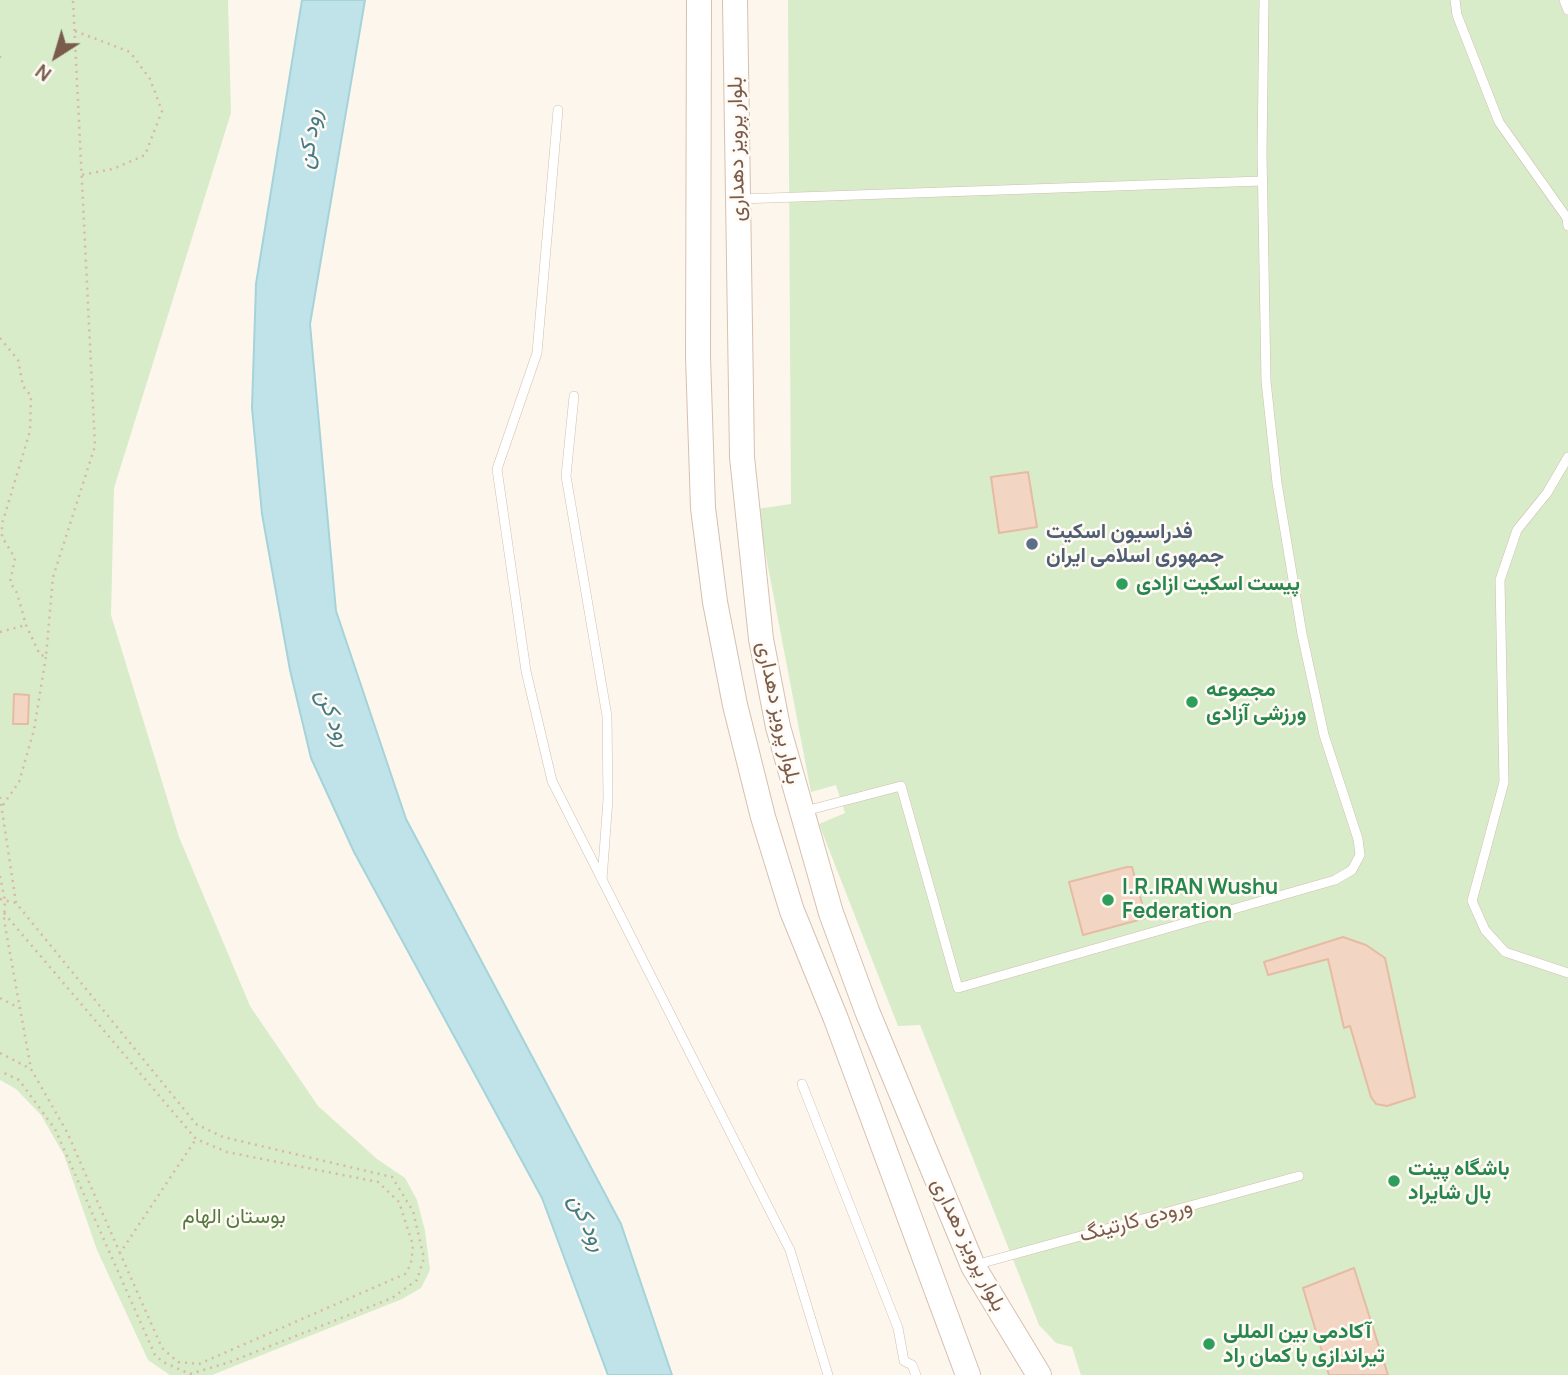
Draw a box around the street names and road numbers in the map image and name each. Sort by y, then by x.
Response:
street label: بلوار پرویز دهداری [723,76,751,222]
street label: بلوار پرویز دهداری [751,639,805,787]
street label: بلوار پرویز دهداری [925,1174,1011,1316]
street label: ورودی کارتینگ [1077,1194,1195,1248]

